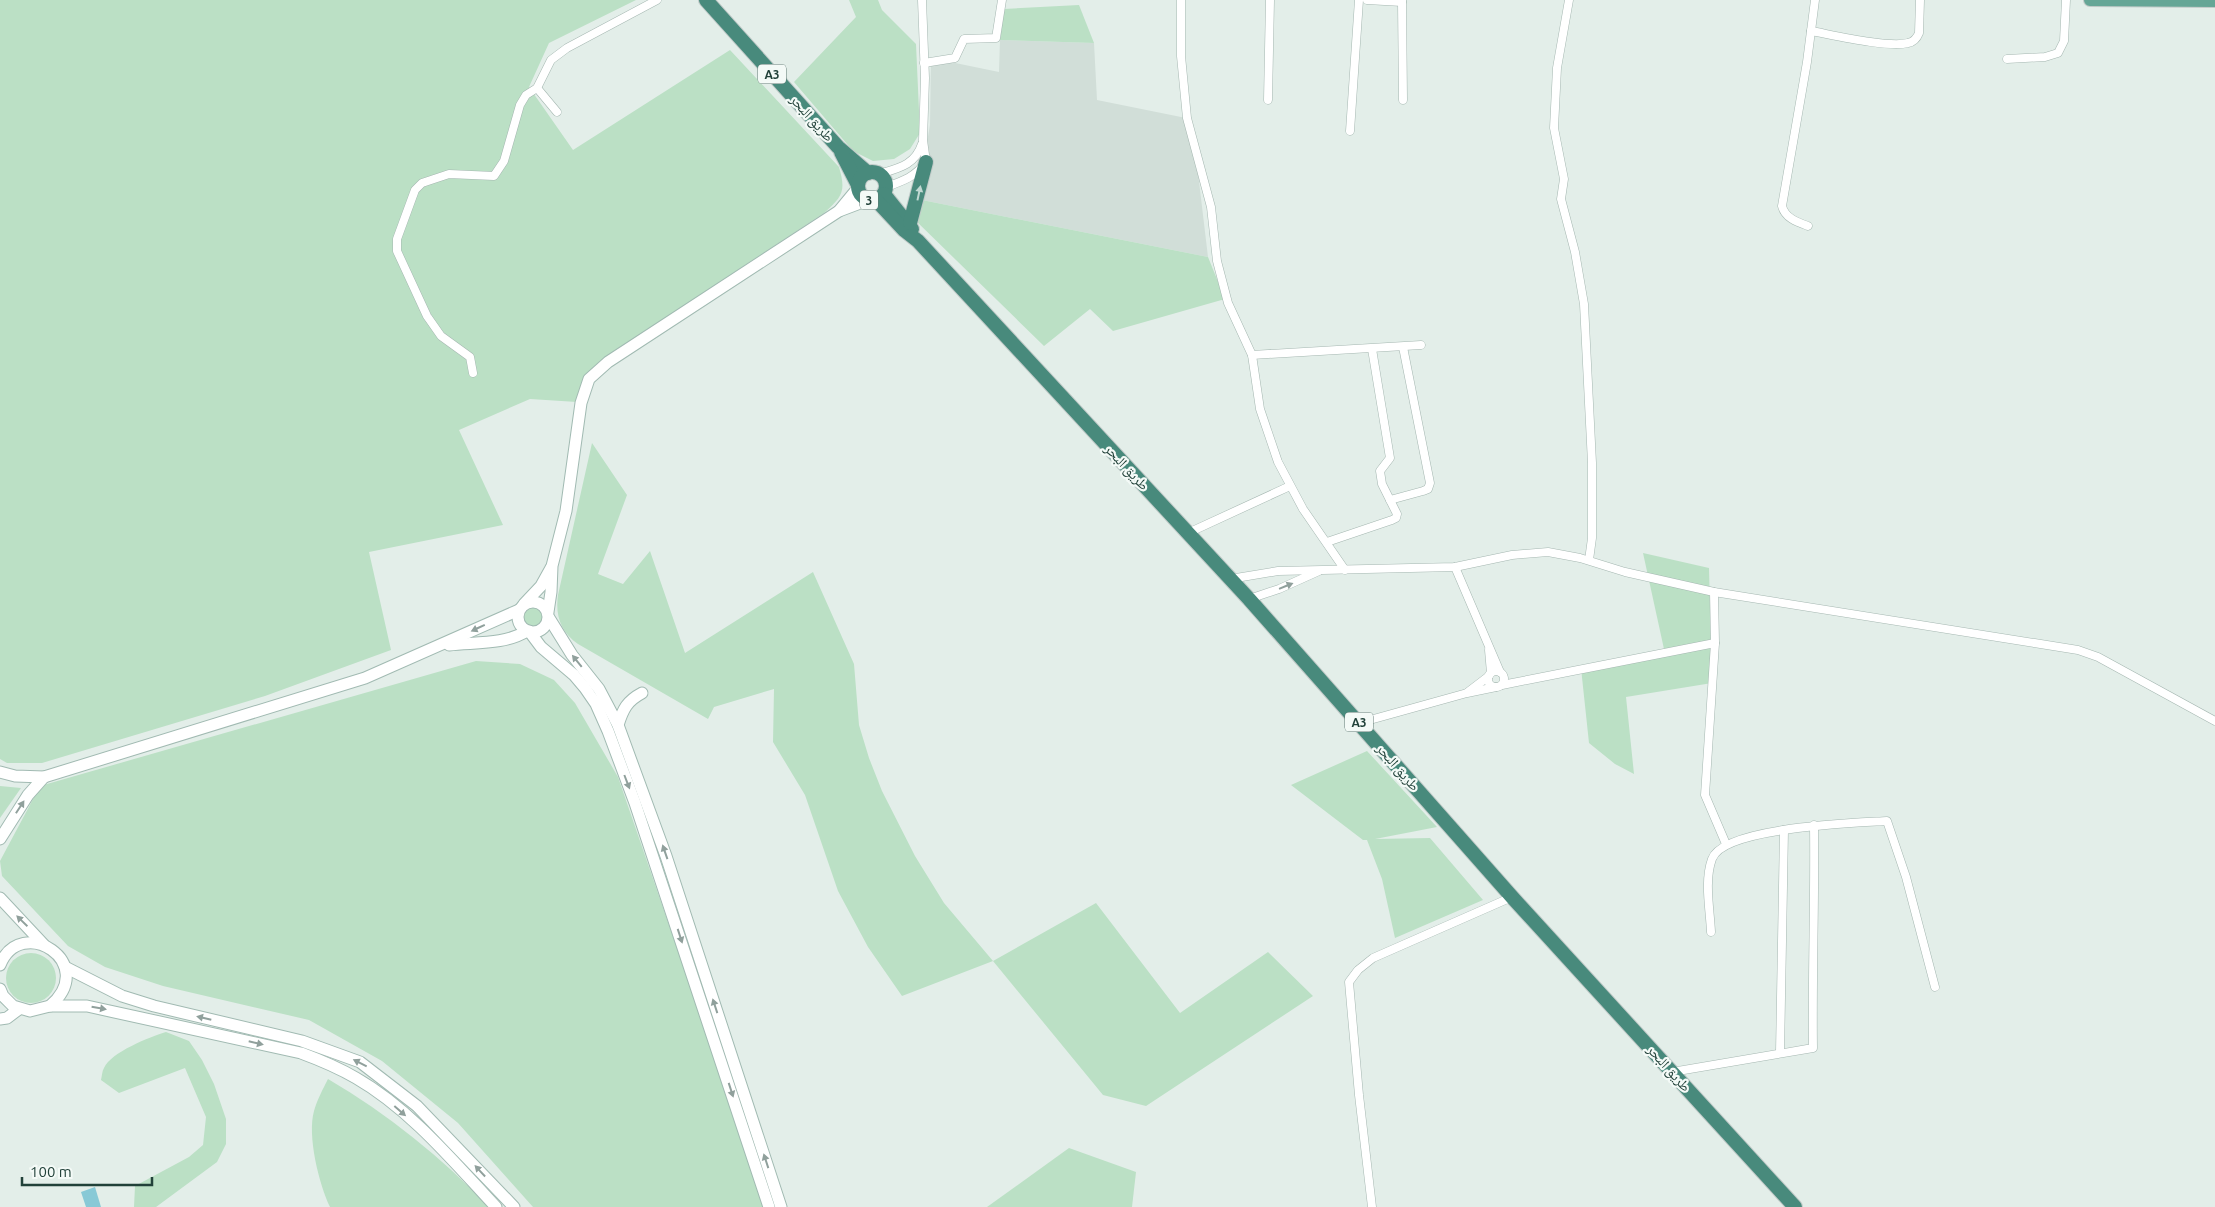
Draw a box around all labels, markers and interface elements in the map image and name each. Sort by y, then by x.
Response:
road number: A3 [758,64,786,84]
street label: طريق البحر [785,91,837,146]
one-way arrow [915,185,923,200]
road number: 3 [860,190,878,210]
street label: طريق البحر [1099,440,1152,495]
one-way arrow [1279,582,1294,590]
one-way arrow [471,624,485,632]
one-way arrow [571,654,582,667]
road number: A3 [1345,712,1373,732]
street label: طريق البحر [1371,739,1423,795]
one-way arrow [624,775,632,789]
one-way arrow [15,800,25,813]
one-way arrow [661,844,668,859]
one-way arrow [16,915,28,927]
one-way arrow [676,929,684,944]
one-way arrow [711,999,718,1014]
one-way arrow [91,1005,107,1013]
one-way arrow [197,1014,212,1022]
one-way arrow [248,1039,263,1047]
street label: طريق البحر [1642,1041,1694,1096]
one-way arrow [353,1059,367,1067]
one-way arrow [728,1083,736,1098]
one-way arrow [394,1106,407,1117]
one-way arrow [761,1153,769,1168]
scale bar [22,1154,152,1186]
text: 100 m [30,1163,72,1180]
one-way arrow [474,1166,486,1178]

